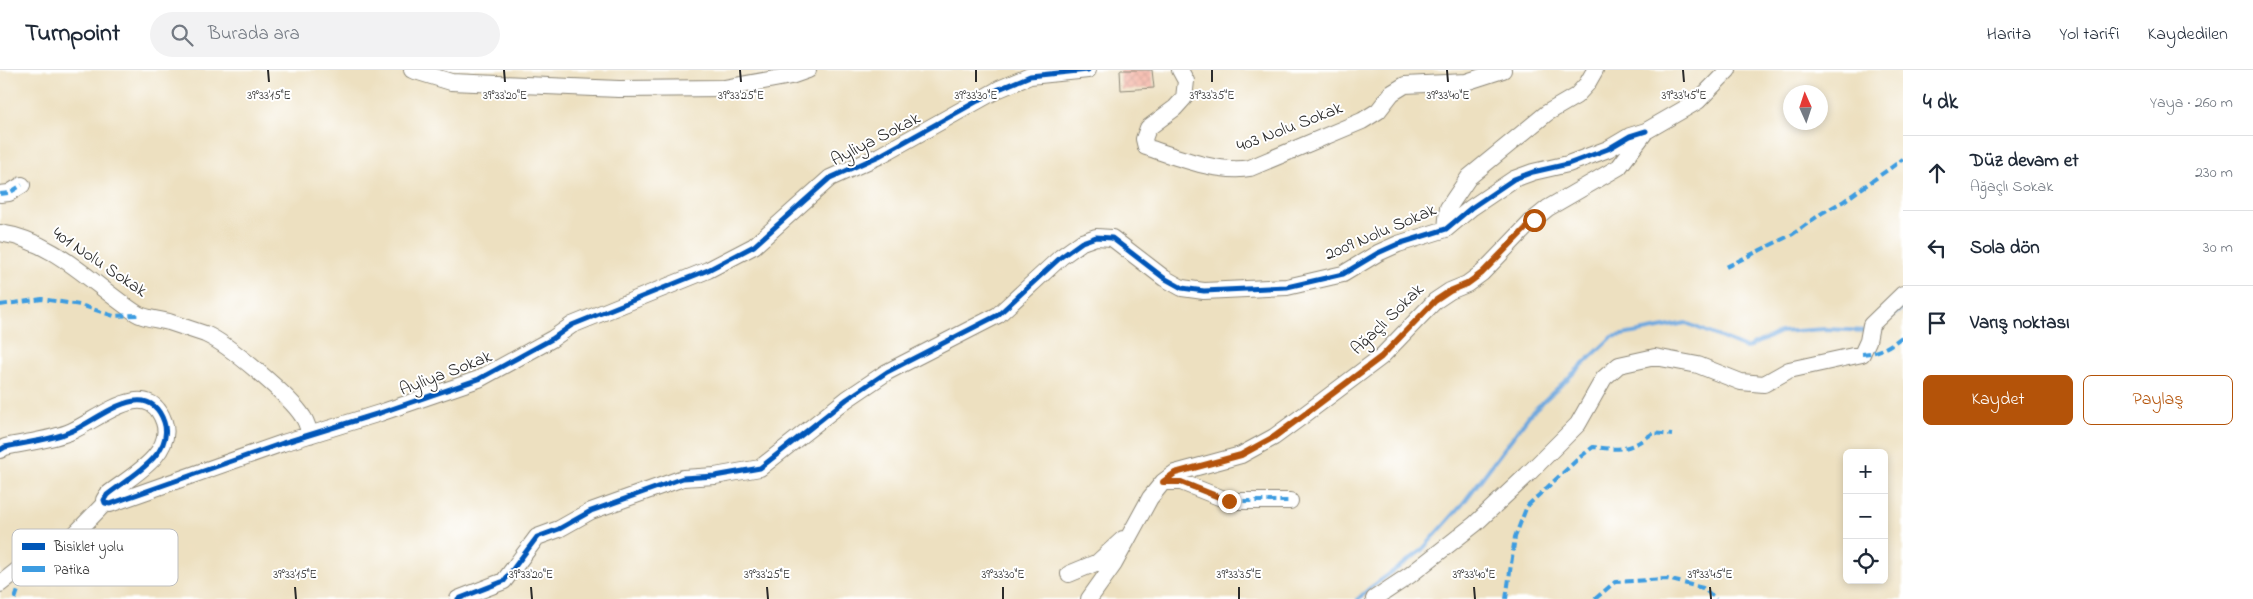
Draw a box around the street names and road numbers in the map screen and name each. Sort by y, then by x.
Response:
street label: 403 Nolu Sokak [1233,96,1347,160]
street label: Ayliya Sokak [827,106,925,174]
street label: 2009 Nolu Sokak [1321,198,1441,268]
street label: 401 Nolu Sokak [46,221,152,305]
street label: Ağaçlı Sokak [1345,278,1431,363]
street label: Ayliya Sokak [396,344,496,404]

